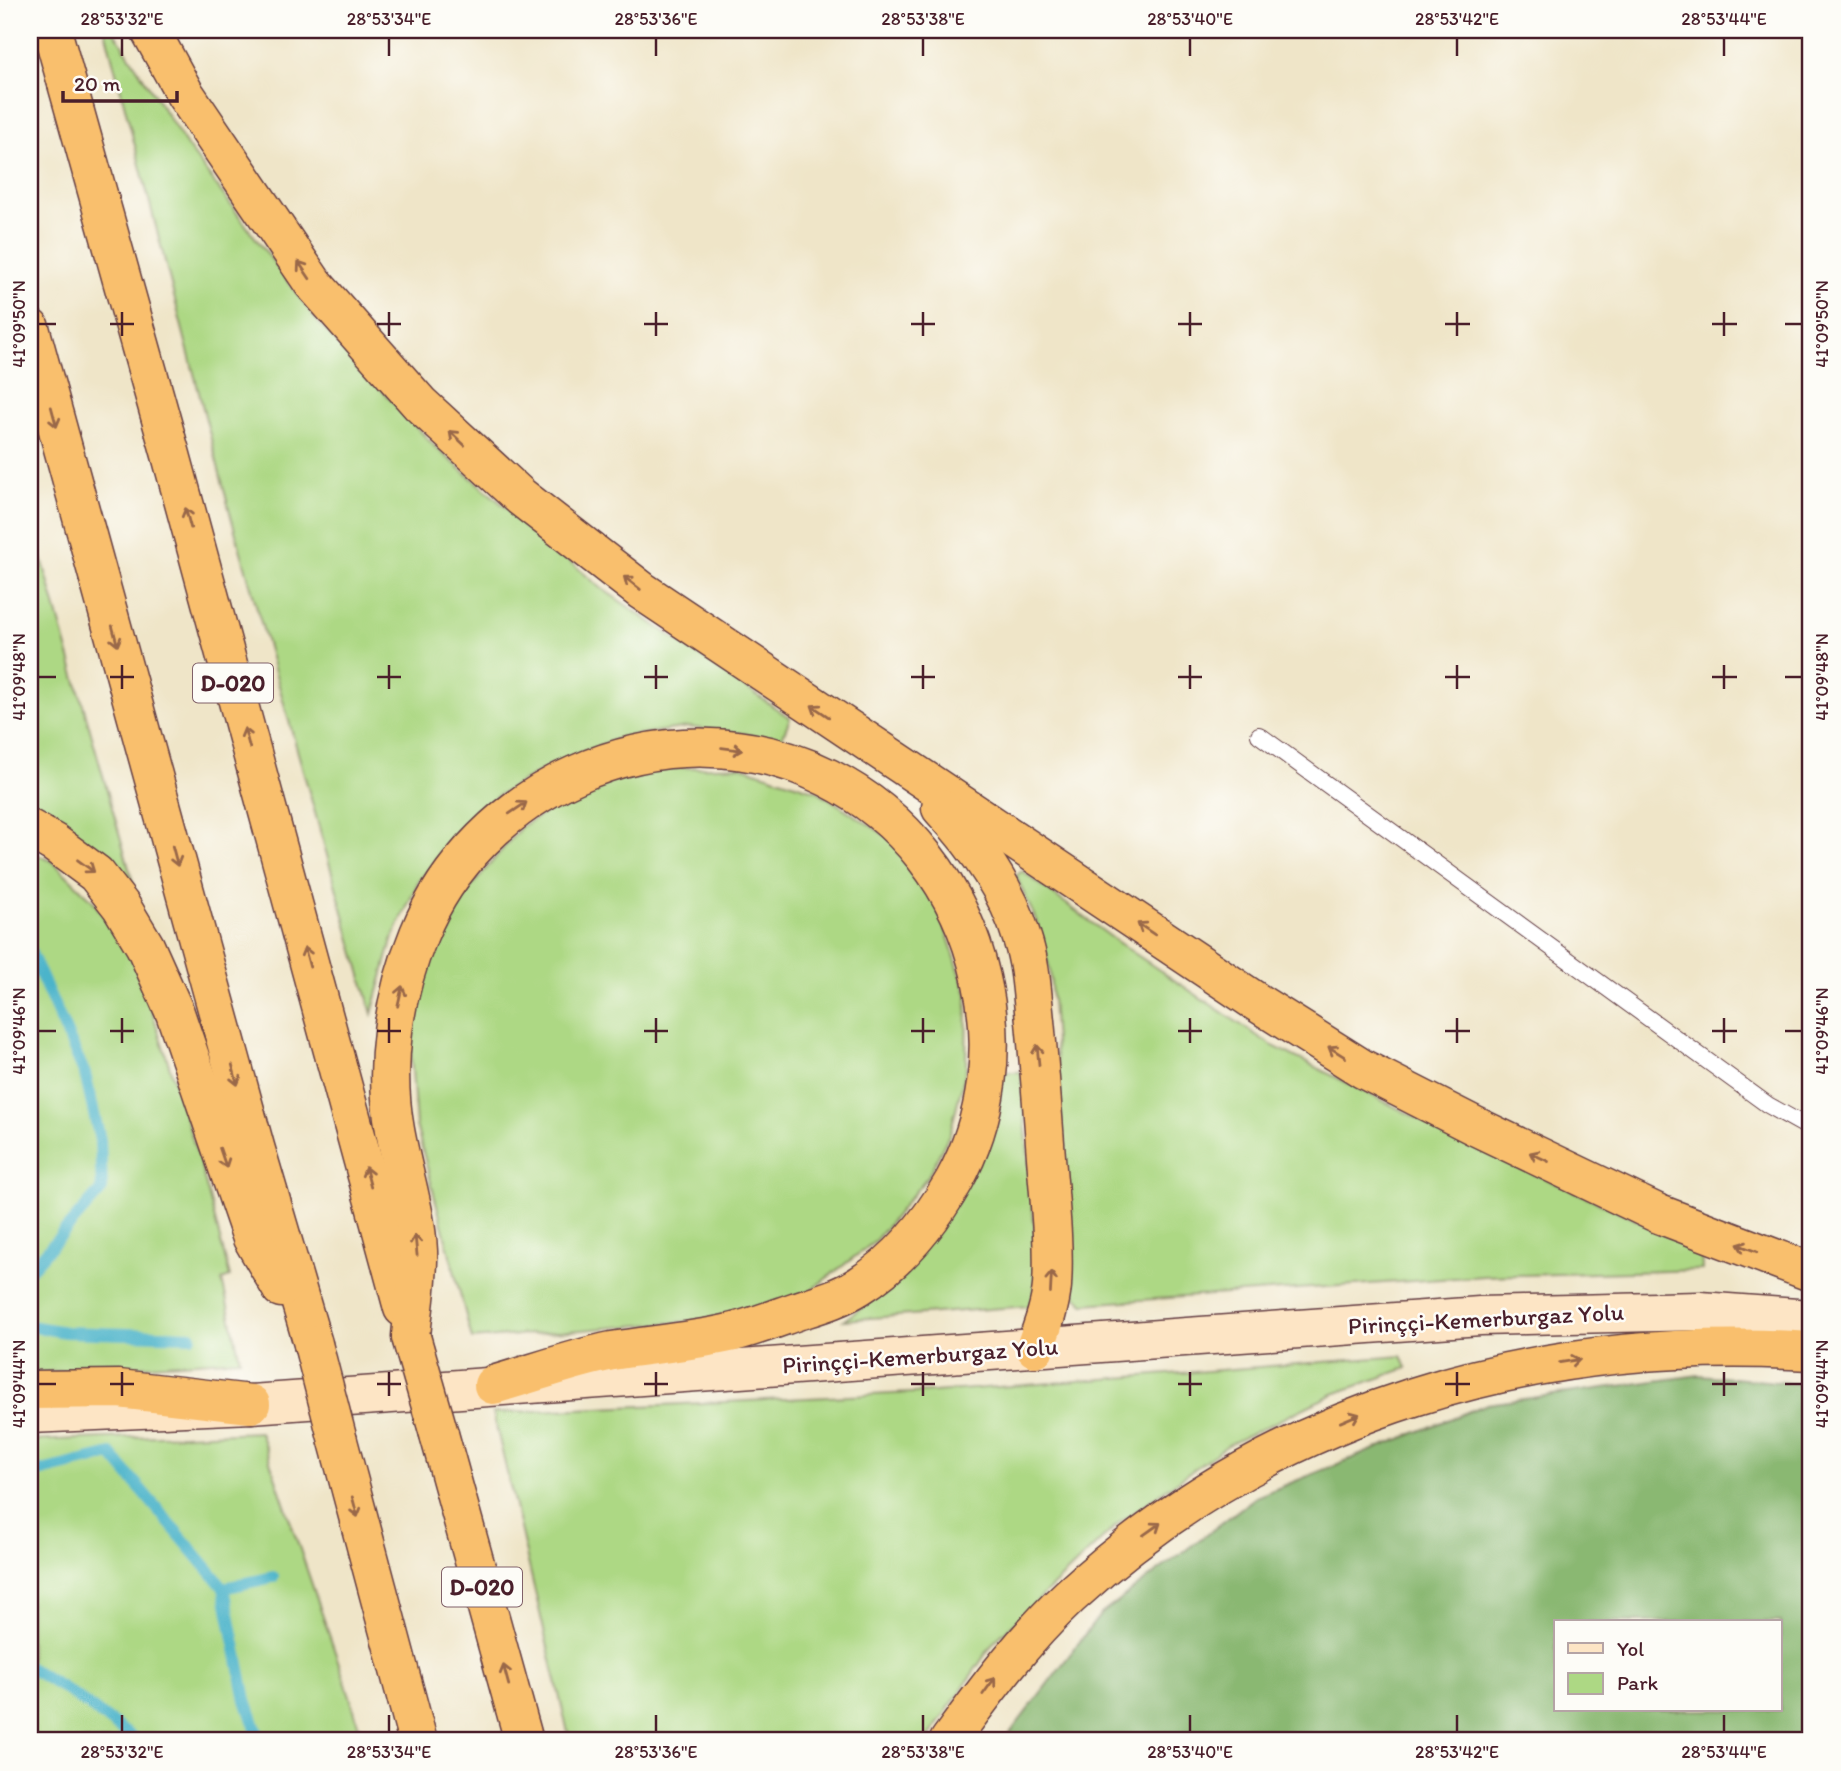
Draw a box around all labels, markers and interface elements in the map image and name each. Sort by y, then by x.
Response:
text: 28°53'32"E [80,8,164,30]
text: 28°53'34"E [347,8,431,30]
text: 28°53'36"E [614,8,698,30]
text: 28°53'38"E [881,8,965,30]
text: 28°53'40"E [1147,8,1233,30]
text: 28°53'42"E [1415,8,1499,30]
text: 28°53'44"E [1681,8,1767,30]
scale bar [63,60,177,104]
text: 20 m [74,71,121,96]
one-way arrow [297,261,311,280]
text: 41°09'50"N [8,280,30,368]
text: 41°09'50"N [1811,280,1833,368]
one-way arrow [49,406,62,428]
one-way arrow [449,429,466,446]
one-way arrow [181,507,194,530]
one-way arrow [623,576,641,591]
one-way arrow [109,625,122,647]
text: 41°09'48"N [8,633,30,721]
text: 41°09'48"N [1811,633,1833,721]
road number: D-020 [193,664,273,702]
one-way arrow [810,704,830,718]
one-way arrow [240,727,253,749]
one-way arrow [720,742,743,755]
one-way arrow [508,800,527,815]
one-way arrow [169,844,182,867]
one-way arrow [77,859,95,874]
one-way arrow [1137,922,1157,936]
one-way arrow [300,946,313,969]
one-way arrow [394,985,407,1008]
text: 41°09'46"N [8,987,30,1075]
text: 41°09'46"N [1811,987,1833,1075]
one-way arrow [1031,1044,1044,1067]
one-way arrow [1328,1045,1348,1059]
one-way arrow [229,1063,242,1086]
one-way arrow [218,1146,230,1168]
one-way arrow [1529,1150,1550,1163]
one-way arrow [360,1166,373,1188]
one-way arrow [409,1234,422,1256]
one-way arrow [1737,1241,1759,1253]
one-way arrow [1045,1271,1058,1294]
street label: Pirinççi-Kemerburgaz Yolu [1347,1297,1625,1340]
street label: Pirinççi-Kemerburgaz Yolu [781,1331,1059,1380]
text: 41°09'44"N [8,1340,30,1428]
text: 41°09'44"N [1811,1340,1833,1428]
one-way arrow [1558,1355,1581,1368]
one-way arrow [1339,1411,1360,1424]
one-way arrow [350,1496,363,1518]
one-way arrow [1142,1522,1161,1536]
road number: D-020 [442,1568,522,1606]
legend [1554,1620,1782,1712]
text: Yol [1617,1636,1644,1661]
one-way arrow [499,1664,512,1687]
text: Park [1617,1670,1659,1695]
one-way arrow [982,1677,996,1696]
text: 28°53'32"E [80,1741,164,1763]
text: 28°53'34"E [347,1741,431,1763]
text: 28°53'36"E [614,1741,698,1763]
text: 28°53'38"E [881,1741,965,1763]
text: 28°53'40"E [1147,1741,1233,1763]
text: 28°53'42"E [1415,1741,1499,1763]
text: 28°53'44"E [1681,1741,1767,1763]

